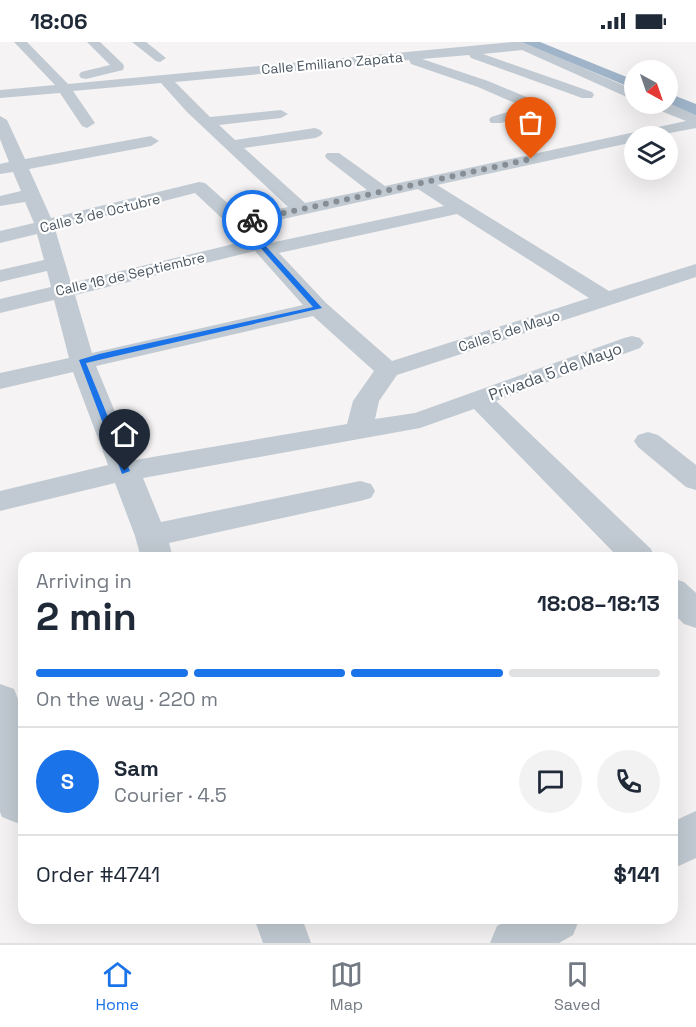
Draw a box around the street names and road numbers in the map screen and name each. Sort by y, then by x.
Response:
street label: Calle Emiliano Zapata [260,48,404,78]
street label: Calle 3 de Octubre [38,189,162,237]
street label: Calle 16 de Septiembre [54,248,206,300]
street label: Calle 5 de Mayo [456,306,562,356]
street label: Privada 5 de Mayo [485,338,625,405]

